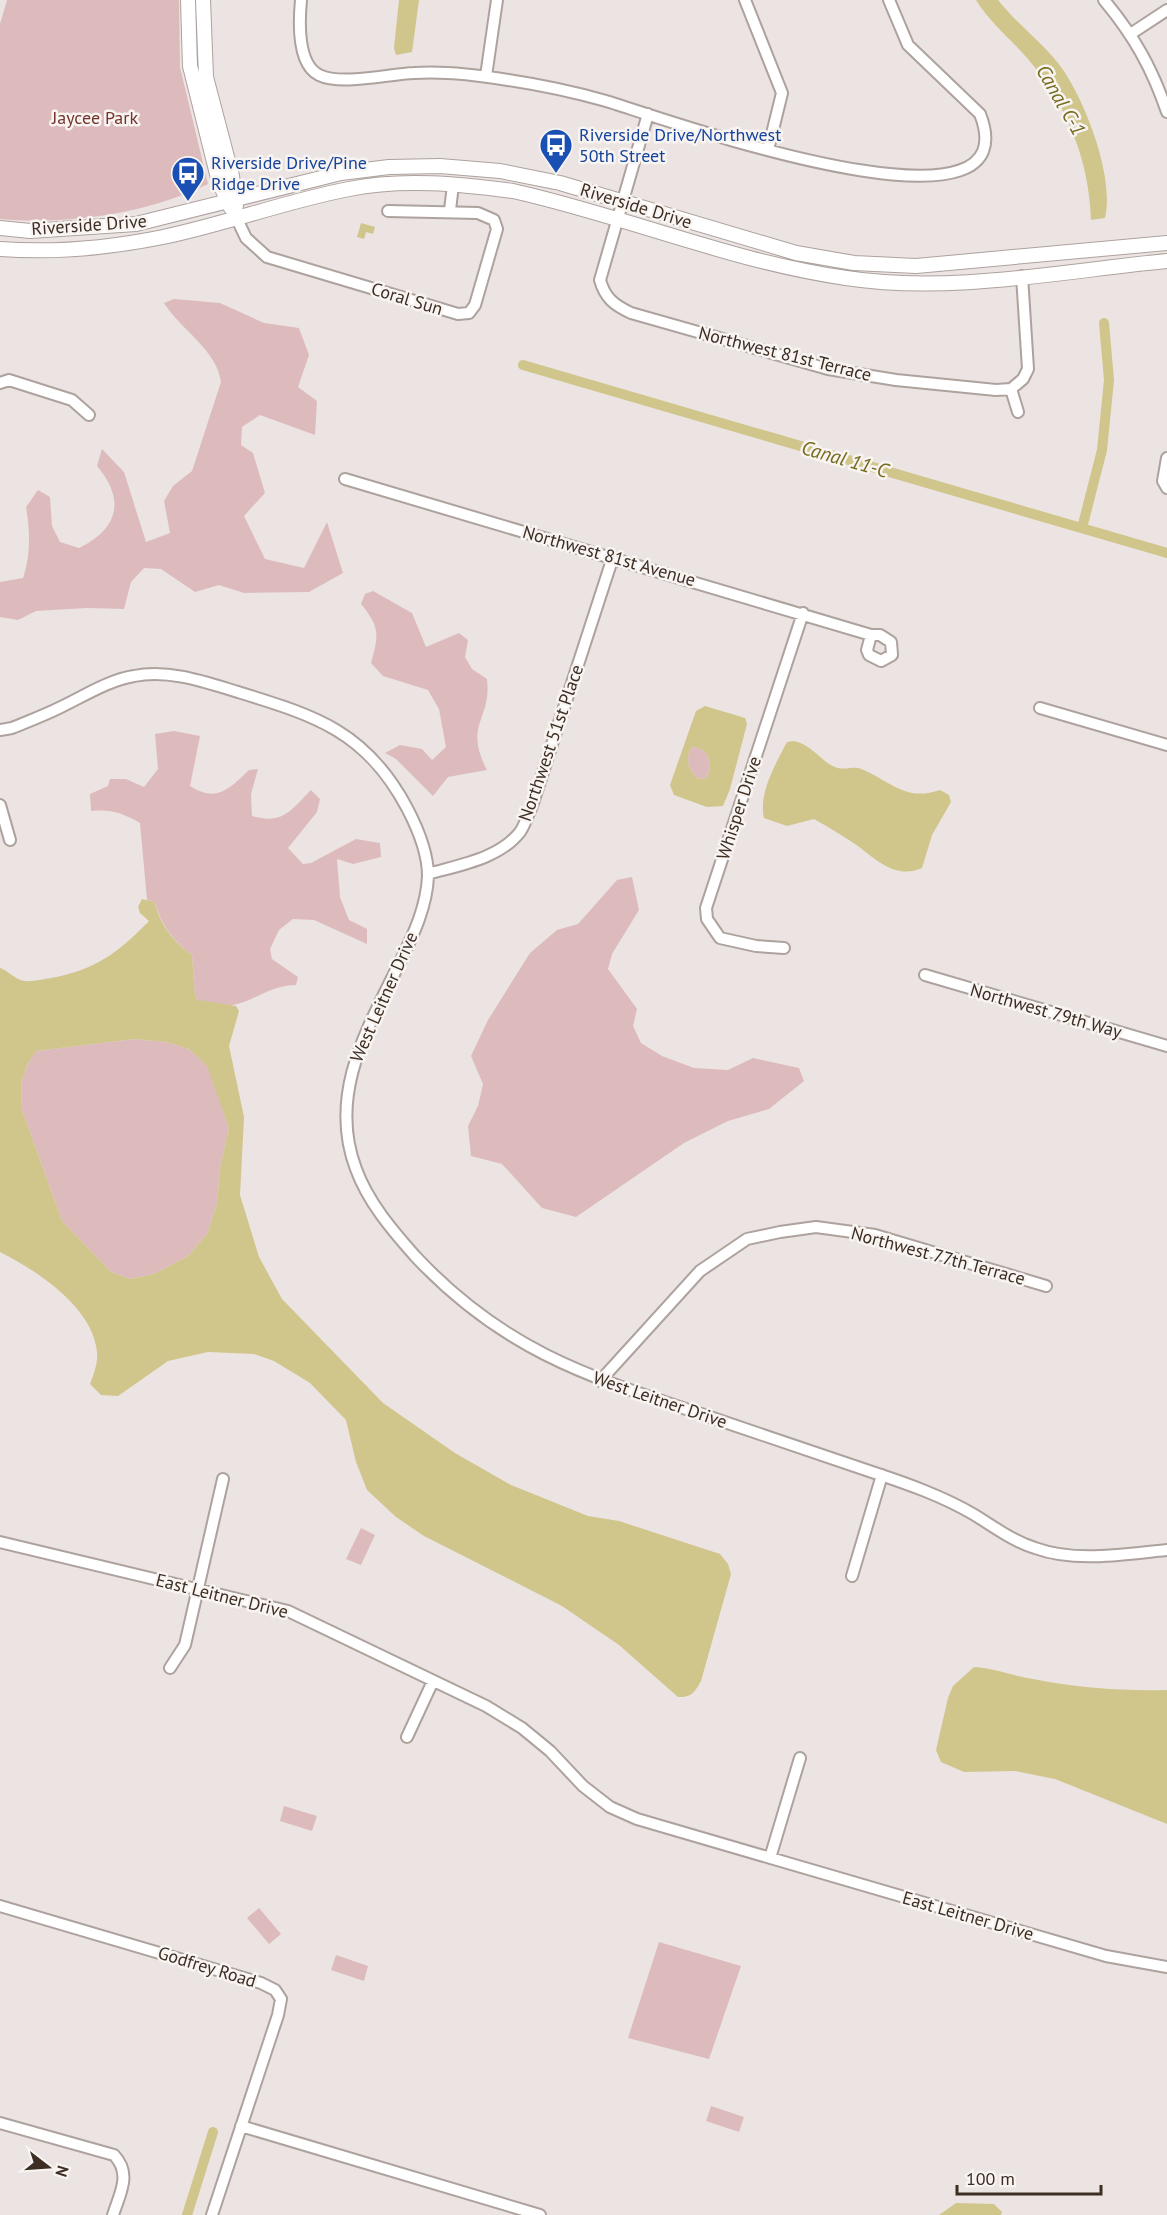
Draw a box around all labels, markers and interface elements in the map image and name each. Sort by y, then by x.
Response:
water label: Canal C-1 [1030,60,1092,140]
park label: Jaycee Park [51,106,138,129]
place label: Riverside Drive/Northwest 50th Street [579,123,781,167]
bus stop icon: Riverside Drive/Northwest 50th Street [538,127,574,174]
place label: Riverside Drive/Pine Ridge Drive [211,151,367,195]
bus stop icon: Riverside Drive/Pine Ridge Drive [170,155,206,202]
street label: Riverside Drive [577,178,695,233]
street label: Riverside Drive [30,209,147,240]
street label: Coral Sun [369,277,446,320]
street label: Northwest 81st Terrace [696,321,874,386]
water label: Canal 11-C [798,434,894,484]
street label: Northwest 81st Avenue [520,520,698,591]
street label: Northwest 51st Place [513,661,588,824]
street label: Whisper Drive [711,753,766,862]
street label: West Leitner Drive [344,928,423,1066]
street label: Northwest 79th Way [968,978,1125,1043]
street label: Northwest 77th Terrace [849,1221,1028,1290]
street label: West Leitner Drive [590,1366,730,1433]
street label: East Leitner Drive [154,1568,291,1623]
street label: East Leitner Drive [900,1886,1037,1945]
street label: Godfrey Road [155,1941,259,1992]
north arrow [18,2137,78,2197]
scale bar [957,2158,1101,2196]
text: N [51,2163,73,2179]
text: 100 m [966,2167,1015,2190]

